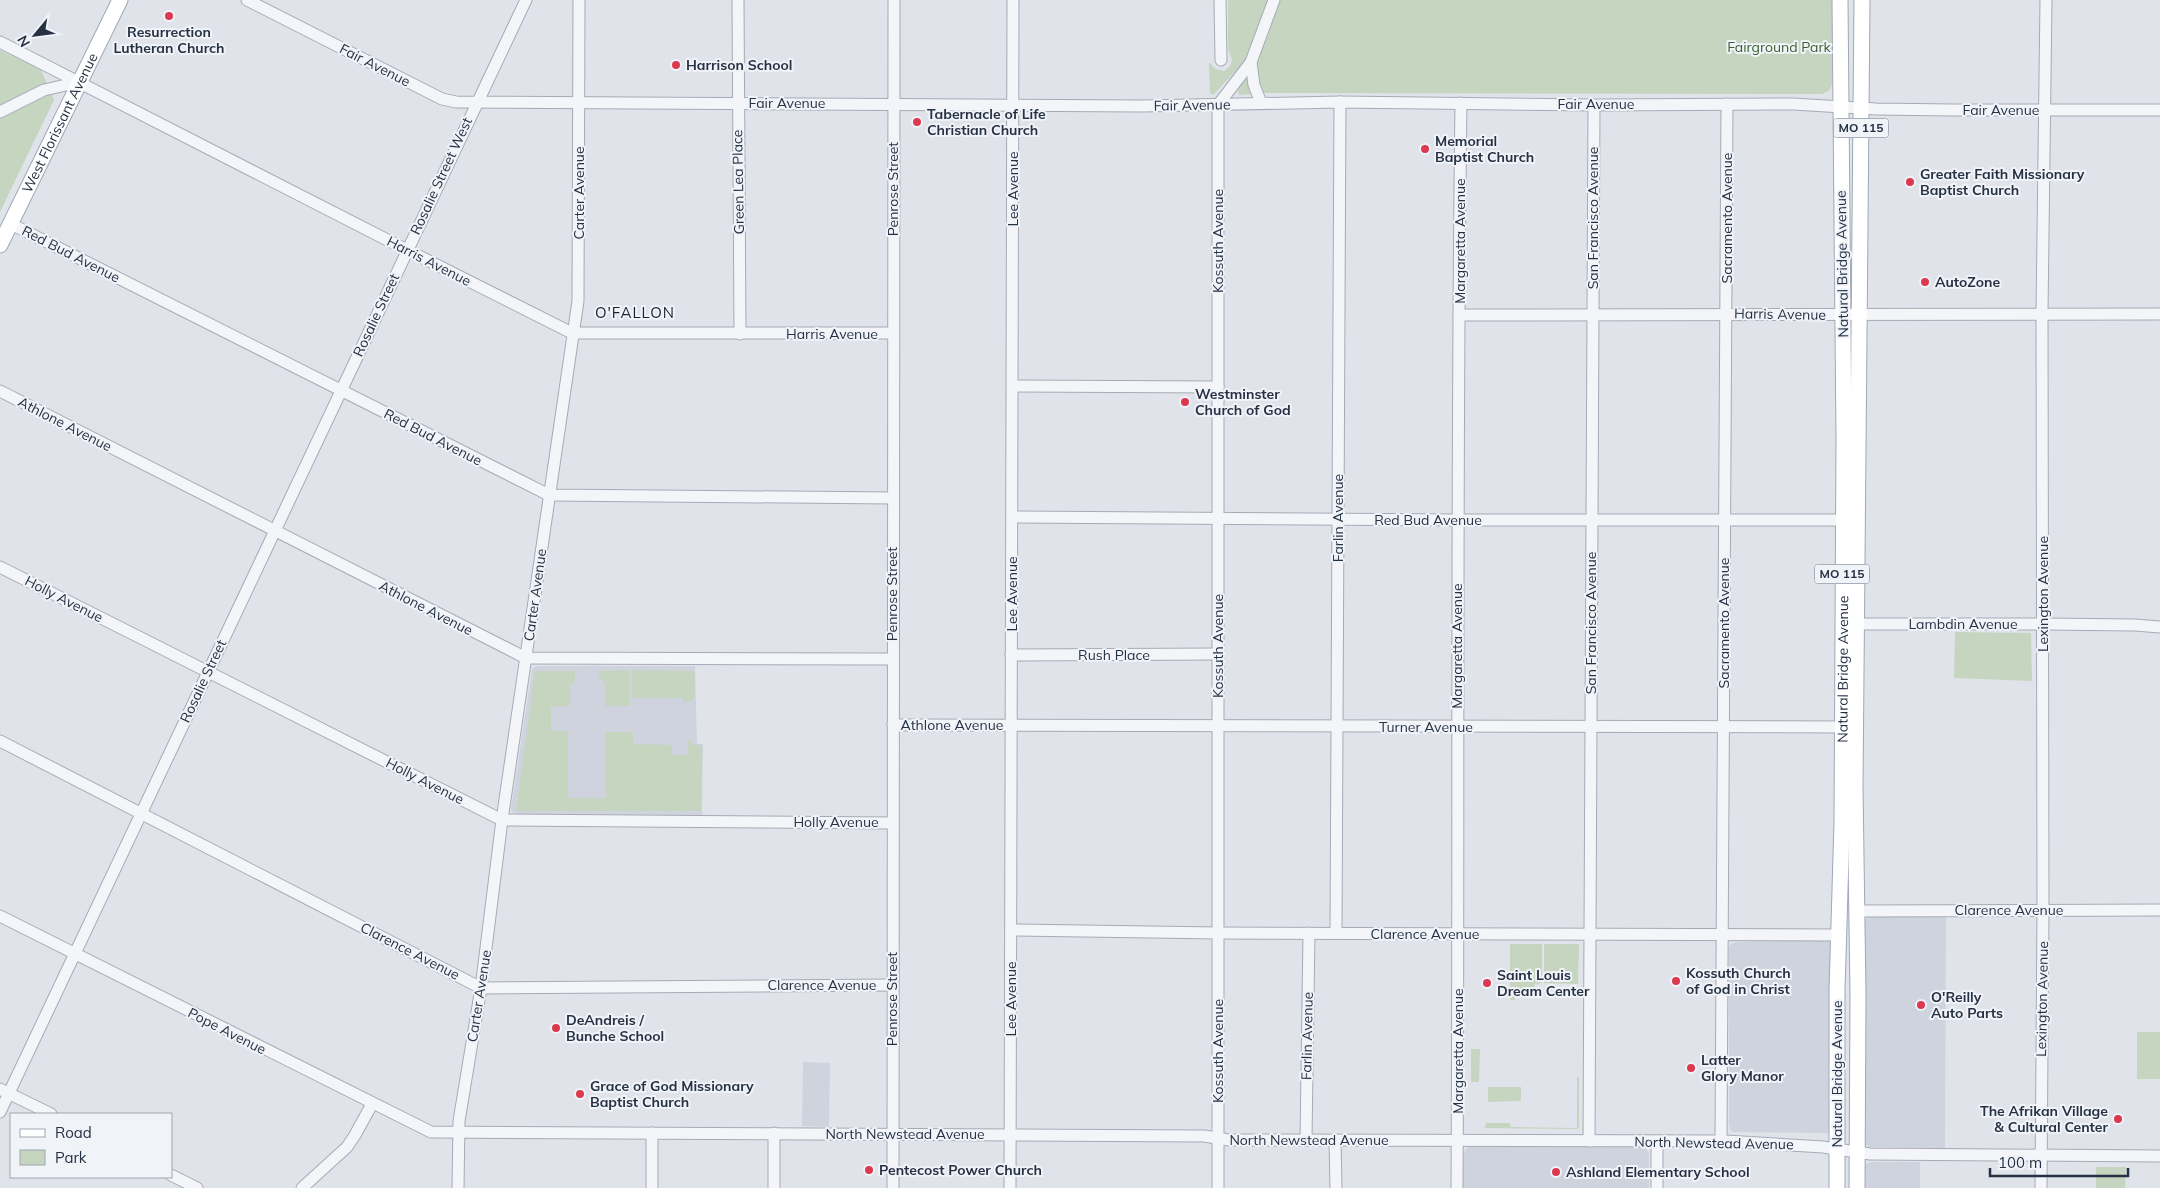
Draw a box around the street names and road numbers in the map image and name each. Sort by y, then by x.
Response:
street label: Fair Avenue [337,40,413,90]
street label: West Florissant Avenue [18,50,102,196]
street label: Fair Avenue [749,94,825,112]
street label: Fair Avenue [1153,95,1231,115]
street label: Fair Avenue [1558,95,1634,113]
street label: Fair Avenue [1963,101,2039,119]
street label: Rosalie Street West [406,114,476,237]
road number: MO 115 [1834,119,1888,138]
street label: Green Lea Place [728,129,748,235]
street label: Penrose Street [884,142,902,236]
street label: Carter Avenue [570,146,588,240]
street label: San Francisco Avenue [1584,147,1602,289]
street label: Lee Avenue [1004,151,1022,227]
street label: Sacramento Avenue [1718,153,1736,283]
street label: Margaretta Avenue [1451,178,1469,304]
street label: Kossuth Avenue [1209,189,1227,293]
street label: Natural Bridge Avenue [1832,190,1852,338]
street label: Red Bud Avenue [19,222,123,286]
street label: Harris Avenue [384,232,474,290]
street label: Rosalie Street [349,271,403,359]
street label: Harris Avenue [1734,304,1826,324]
street label: Harris Avenue [786,325,878,343]
street label: Athlone Avenue [15,393,115,455]
street label: Red Bud Avenue [381,405,485,469]
street label: Farlin Avenue [1329,474,1347,562]
street label: Red Bud Avenue [1374,511,1482,529]
street label: Lexington Avenue [2034,536,2052,652]
street label: Penrose Street [883,547,901,641]
street label: Carter Avenue [520,548,550,642]
street label: San Francisco Avenue [1582,552,1600,694]
street label: Lee Avenue [1003,556,1021,632]
street label: Sacramento Avenue [1715,558,1733,688]
road number: MO 115 [1814,564,1870,584]
street label: Holly Avenue [22,572,106,626]
street label: Athlone Avenue [376,577,476,639]
street label: Margaretta Avenue [1448,583,1466,709]
street label: Kossuth Avenue [1209,594,1227,698]
street label: Natural Bridge Avenue [1833,595,1852,743]
street label: Lambdin Avenue [1908,615,2018,633]
street label: Rosalie Street [176,637,230,725]
street label: Rush Place [1078,646,1150,664]
street label: Athlone Avenue [901,716,1003,734]
street label: Turner Avenue [1379,718,1473,736]
street label: Holly Avenue [383,754,467,808]
street label: Holly Avenue [793,813,879,831]
street label: Clarence Avenue [1955,901,2063,919]
street label: Clarence Avenue [357,918,463,984]
street label: Clarence Avenue [1371,925,1479,943]
street label: Lexington Avenue [2032,941,2052,1057]
street label: Carter Avenue [463,949,495,1043]
street label: Penrose Street [883,952,901,1046]
street label: Lee Avenue [1002,961,1020,1037]
street label: Clarence Avenue [768,976,876,994]
street label: Margaretta Avenue [1449,988,1467,1114]
street label: Farlin Avenue [1297,992,1317,1080]
street label: Kossuth Avenue [1209,999,1227,1103]
street label: Natural Bridge Avenue [1828,1000,1846,1148]
street label: Pope Avenue [185,1004,269,1058]
street label: North Newstead Avenue [825,1125,985,1143]
street label: North Newstead Avenue [1229,1131,1389,1149]
street label: North Newstead Avenue [1634,1133,1794,1153]

